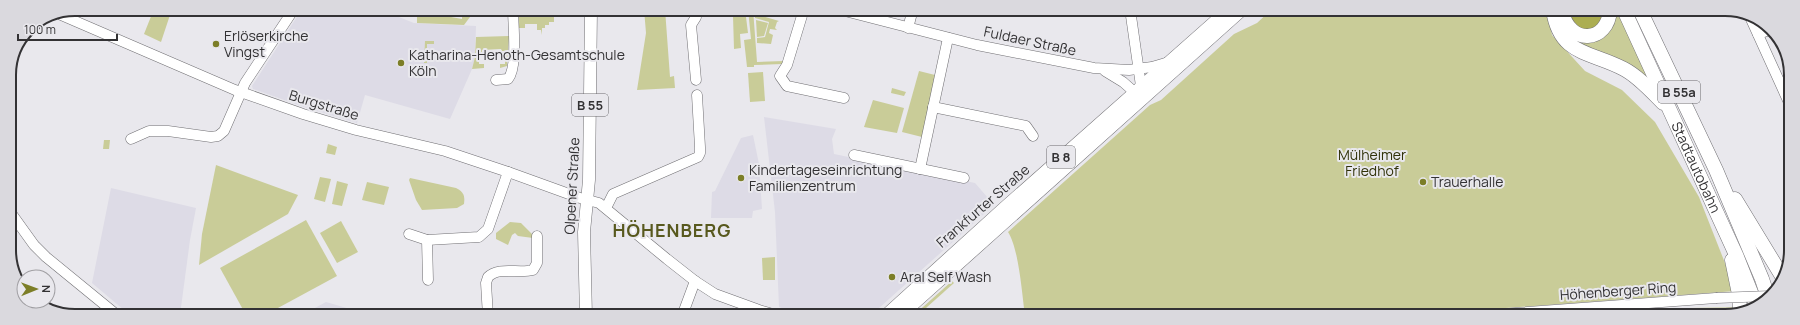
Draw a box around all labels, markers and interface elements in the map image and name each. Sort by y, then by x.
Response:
scale bar [18,16,117,42]
text: 100 m [24,21,56,38]
street label: Fuldaer Straße [982,21,1078,60]
place label: Erlöserkirche Vingst [224,26,308,61]
marker: Erlöserkirche Vingst [211,39,221,49]
place label: Katharina-Henoth-Gesamtschule Köln [409,45,625,80]
marker: Katharina-Henoth-Gesamtschule Köln [396,58,406,68]
road number: B 55a [1658,81,1700,103]
street label: Burgstraße [287,85,361,124]
road number: B 55 [572,94,608,116]
street label: Stadtautobahn [1667,118,1726,216]
street label: Olpener Straße [559,137,584,235]
park label: Mülheimer Friedhof [1338,145,1406,180]
road number: B 8 [1047,146,1075,168]
place label: Kindertageseinrichtung Familienzentrum [749,160,902,195]
street label: Frankfurter Straße [932,160,1033,251]
place label: Trauerhalle [1431,172,1504,191]
marker: Kindertageseinrichtung Familienzentrum [736,173,746,183]
marker: Trauerhalle [1418,177,1428,187]
district label: HÖHENBERG [613,218,731,242]
place label: Aral Self Wash [900,267,991,286]
north arrow [16,269,56,309]
marker: Aral Self Wash [887,272,897,282]
street label: Höhenberger Ring [1559,277,1677,304]
text: N [39,285,54,293]

